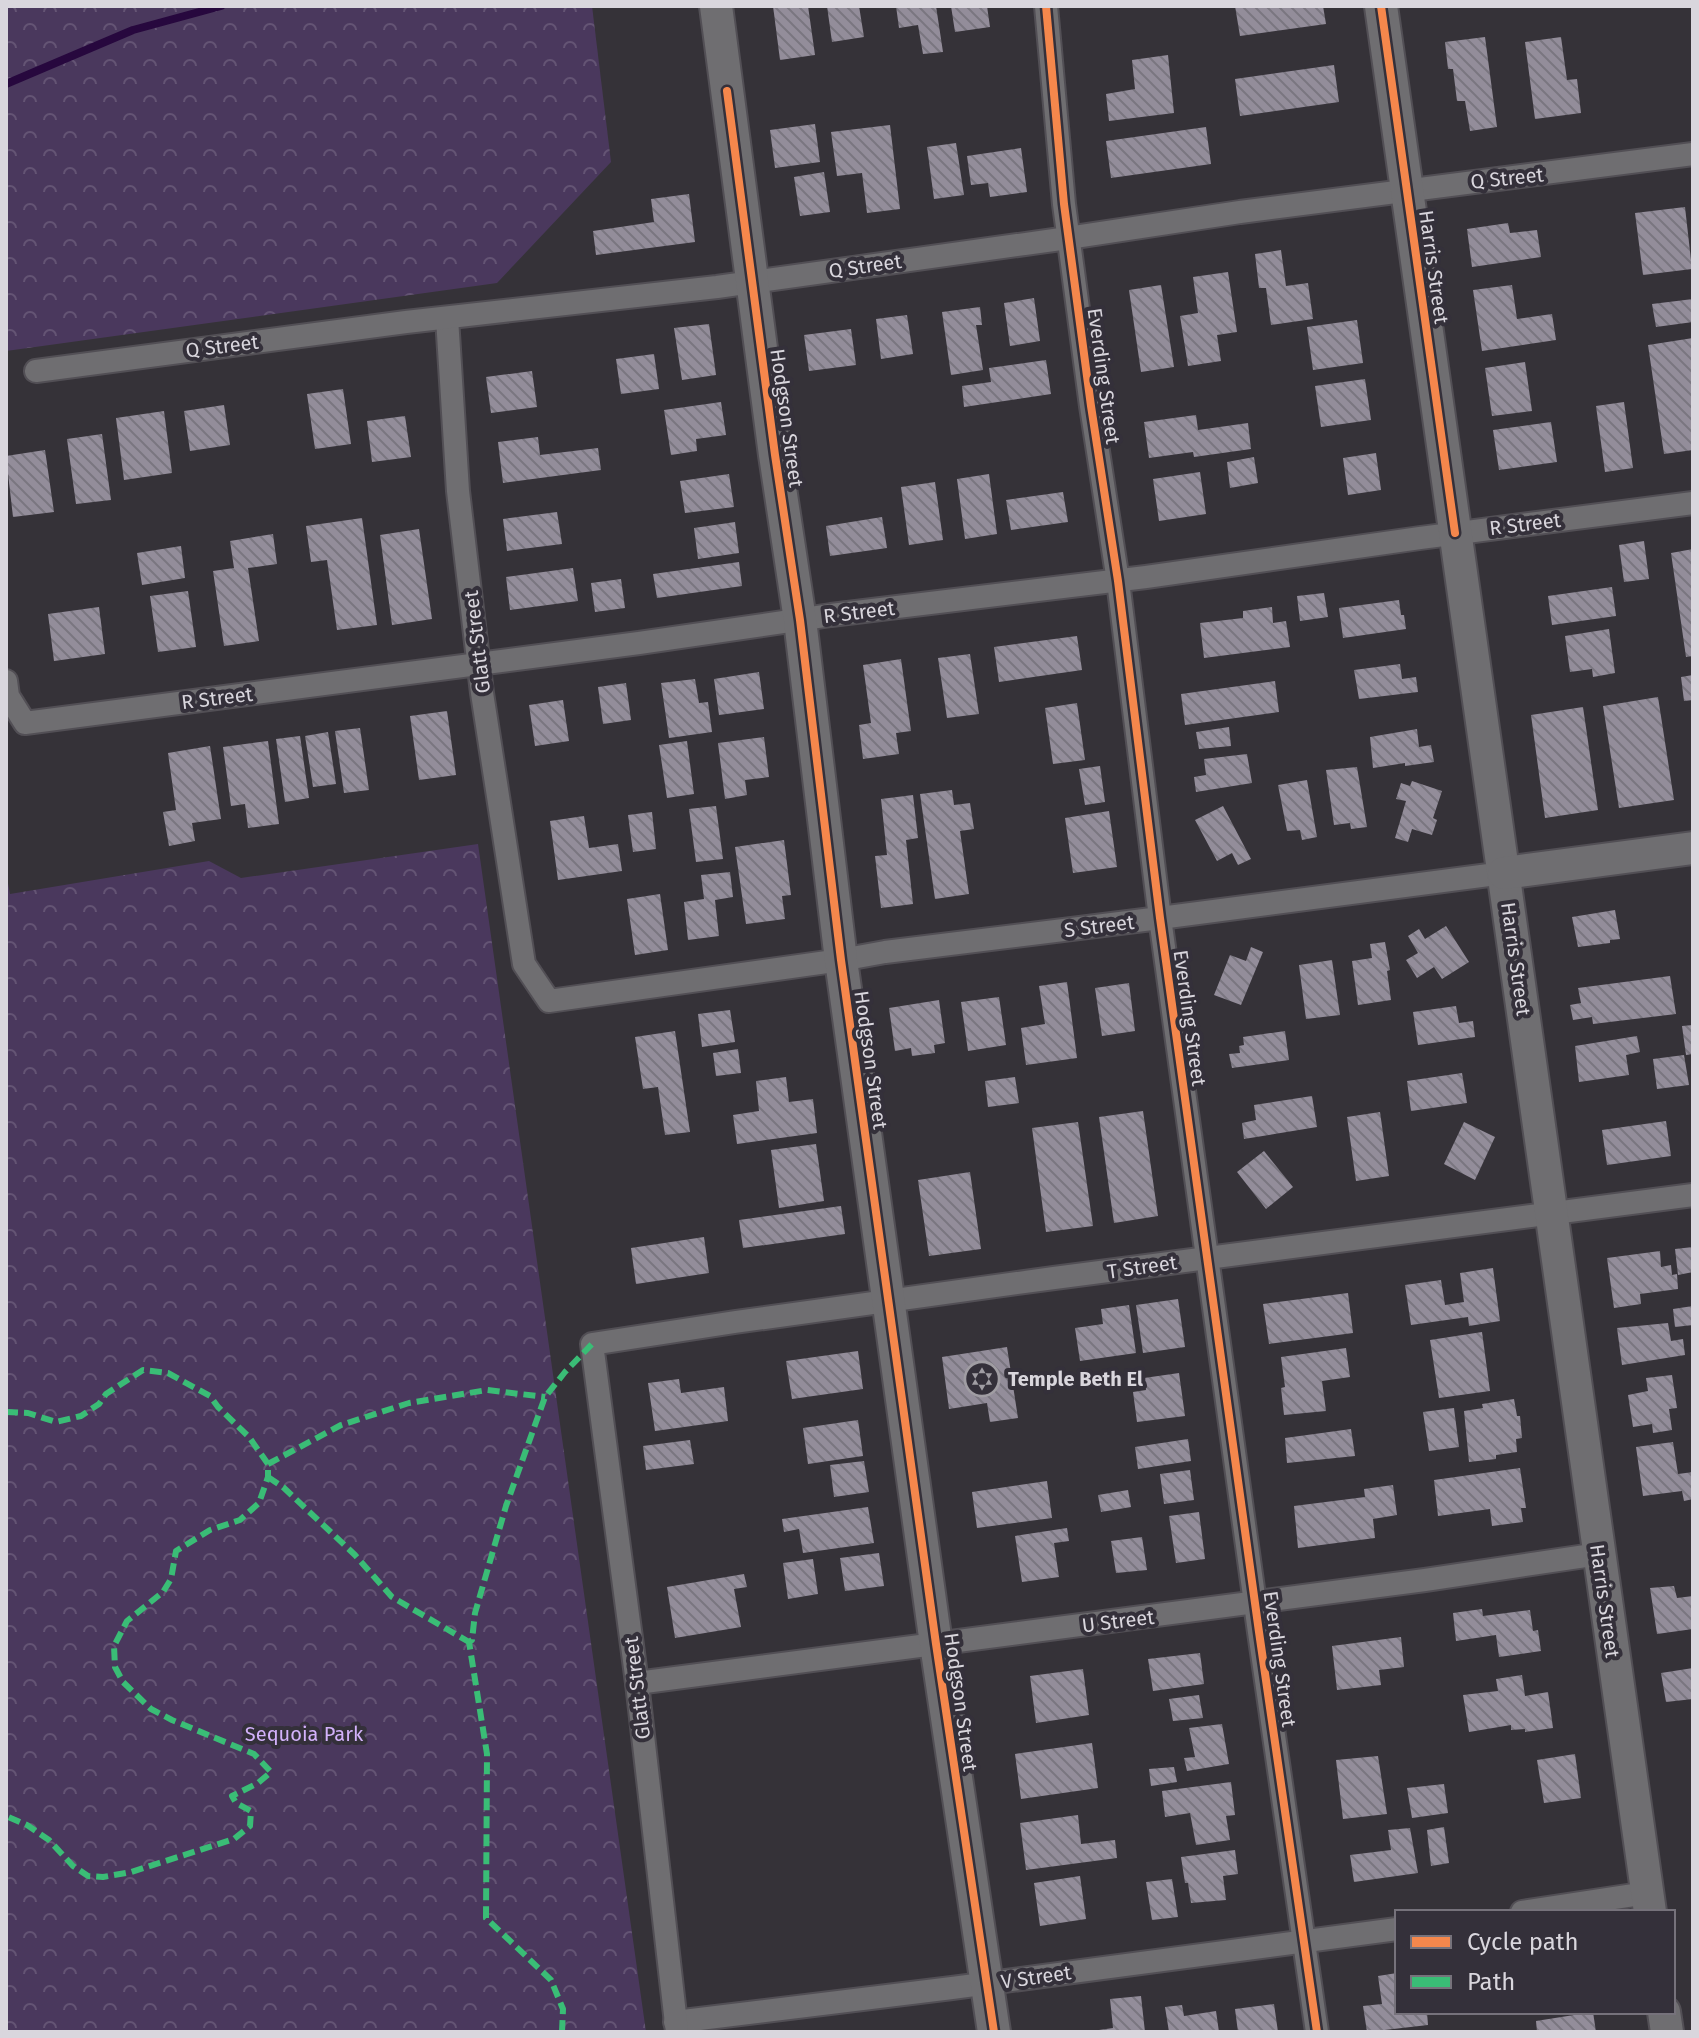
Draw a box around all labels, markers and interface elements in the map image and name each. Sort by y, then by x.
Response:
street label: Q Street [1469,162,1546,194]
street label: Harris Street [1414,209,1454,326]
street label: Q Street [827,249,904,283]
street label: Everding Street [1083,306,1126,446]
street label: Q Street [184,330,261,362]
street label: Hodgson Street [765,347,809,490]
street label: R Street [1488,508,1563,540]
street label: Glatt Street [459,589,495,695]
street label: R Street [822,596,897,628]
street label: R Street [180,682,255,714]
street label: Harris Street [1496,901,1536,1018]
street label: S Street [1063,910,1136,942]
street label: Everding Street [1169,948,1212,1088]
street label: Hodgson Street [849,989,893,1132]
street label: T Street [1106,1250,1179,1284]
synagogue icon: Temple Beth El [963,1360,1001,1398]
place label: Temple Beth El [1008,1367,1143,1391]
street label: Harris Street [1585,1543,1625,1660]
street label: Everding Street [1259,1589,1302,1729]
street label: U Street [1080,1605,1156,1637]
street label: Hodgson Street [939,1631,983,1774]
street label: Glatt Street [619,1635,655,1741]
park label: Sequoia Park [245,1722,364,1746]
legend [1395,1910,1675,2014]
text: Cycle path [1467,1928,1579,1956]
street label: V Street [999,1960,1073,1994]
text: Path [1467,1968,1515,1996]

